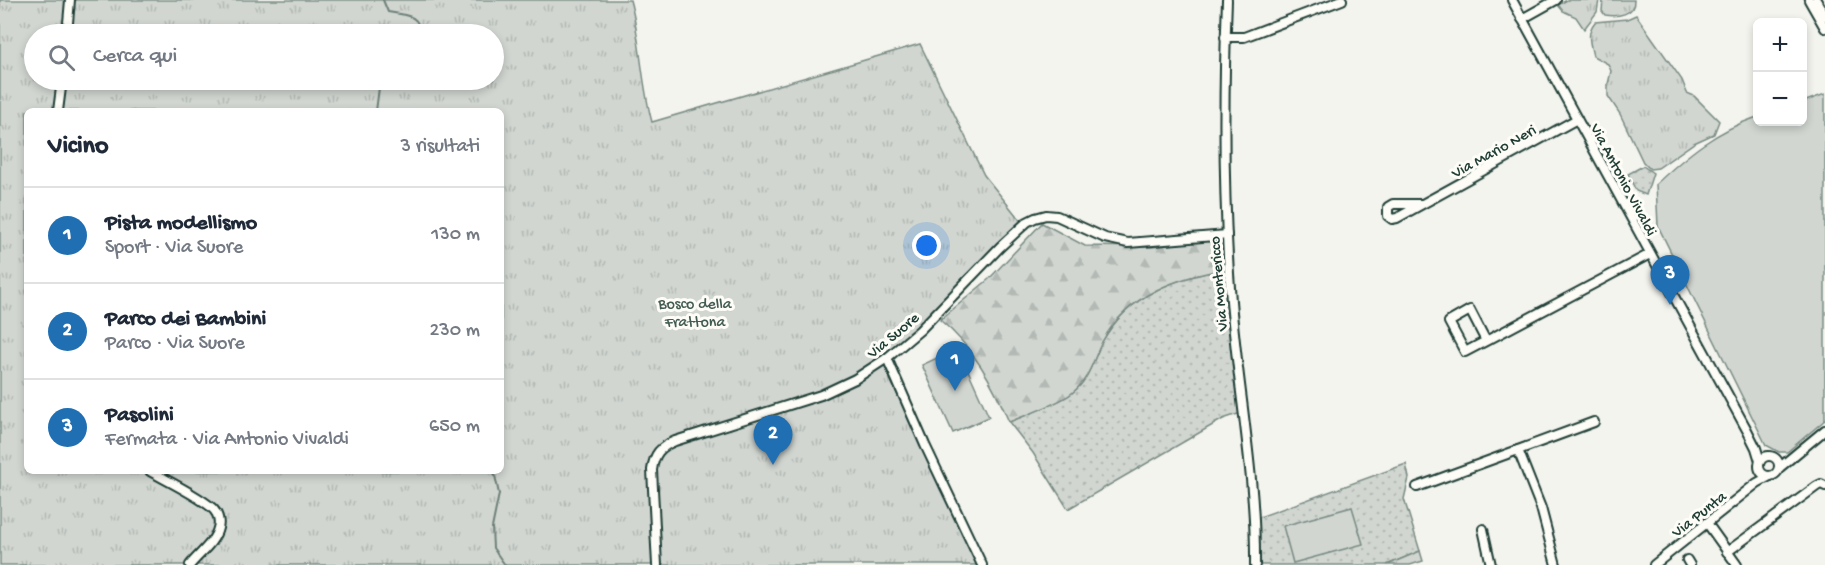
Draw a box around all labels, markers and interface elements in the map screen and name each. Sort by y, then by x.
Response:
map controls [1753,18,1807,126]
button: + [1753,18,1807,72]
search box [24,24,504,90]
icon: search [45,41,78,74]
text: Cerca qui [93,44,177,70]
button: − [1753,72,1807,126]
street label: Via Antonio Vivaldi [1584,120,1660,240]
street label: Via Mario Neri [1448,122,1540,185]
text: Vicino [48,132,108,163]
text: 3 risultati [401,136,480,159]
text: Pista modellismo [105,211,257,237]
text: 1 [63,224,72,247]
text: 130 m [431,224,480,247]
your location [912,231,941,260]
street label: Via Montericco [1207,235,1234,333]
text: Sport · Via Suore [105,237,243,260]
pin: 3 [1650,256,1690,305]
park label: Bosco della Frattona [657,296,733,333]
text: Parco dei Bambini [105,307,266,333]
street label: Via Suore [864,309,925,365]
text: 2 [63,320,72,343]
text: 230 m [430,320,480,343]
text: Parco · Via Suore [105,333,245,356]
pin: 1 [936,342,974,391]
text: Pasolini [105,403,174,429]
text: 3 [62,416,73,439]
text: 650 m [429,416,480,439]
pin: 2 [754,416,792,465]
text: Fermata · Via Antonio Vivaldi [105,429,349,452]
street label: Via Punta [1668,488,1732,544]

